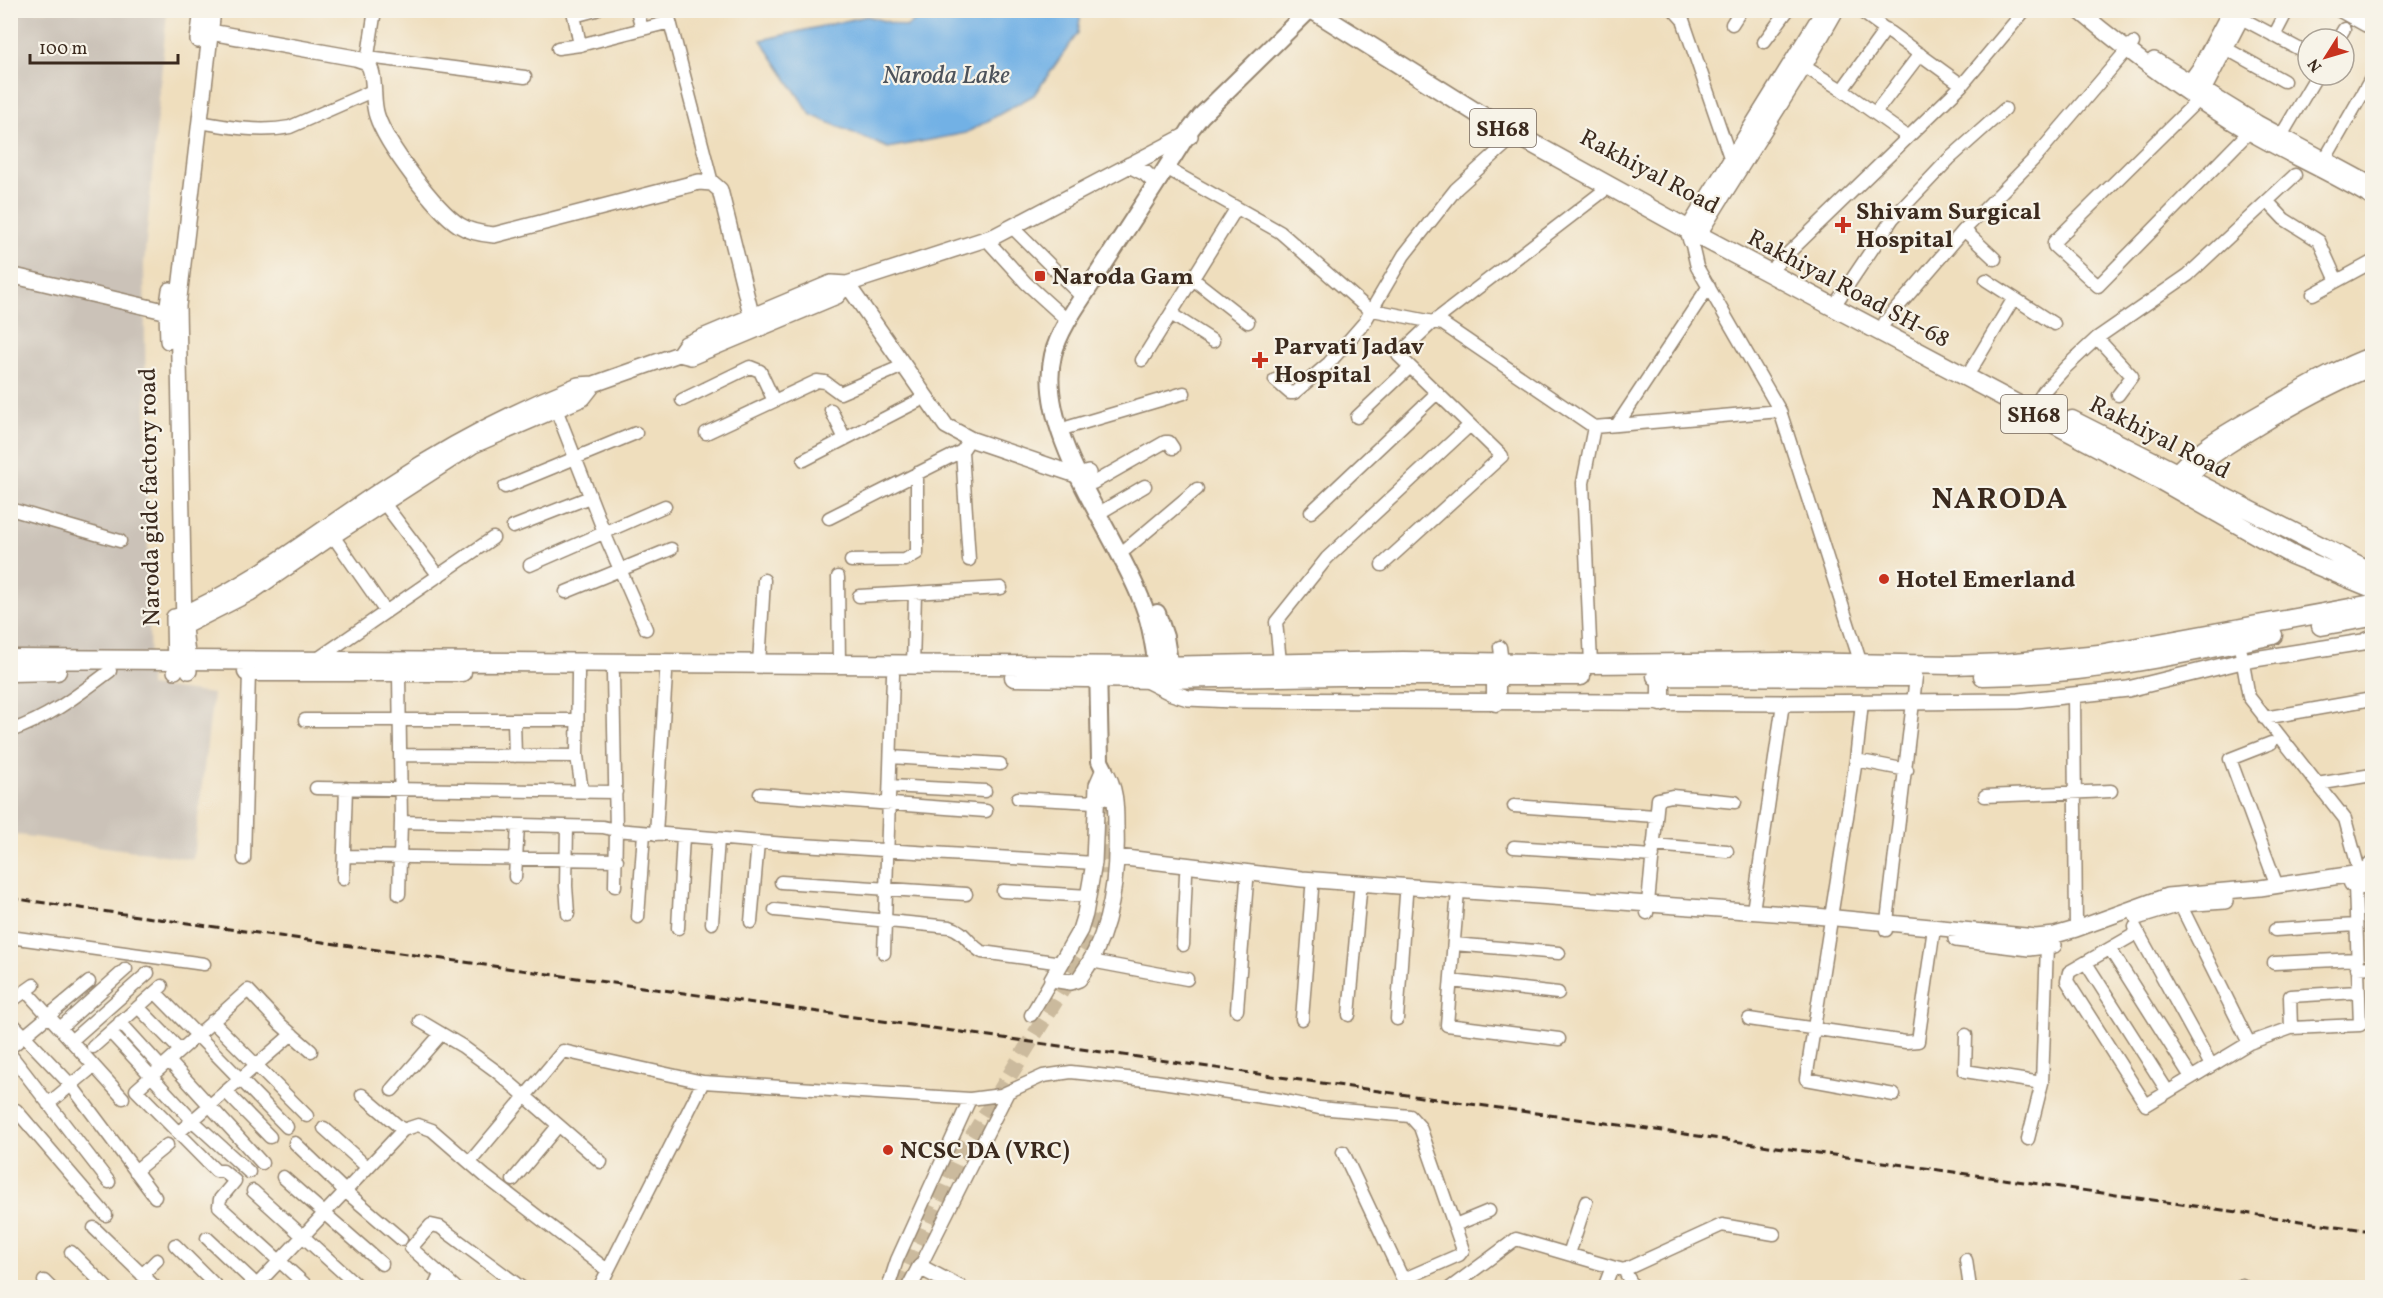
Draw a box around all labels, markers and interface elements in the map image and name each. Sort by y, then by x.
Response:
scale bar [30,27,178,65]
north arrow [2296,27,2356,87]
text: 100 m [39,37,88,62]
text: N [2303,53,2328,76]
water label: Naroda Lake [882,58,1010,94]
road number: SH68 [1470,109,1536,147]
street label: Rakhiyal Road [1573,122,1725,224]
place label: Shivam Surgical Hospital [1856,196,2041,258]
marker: Shivam Surgical Hospital [1834,216,1852,234]
street label: Rakhiyal Road SH-68 [1741,222,1955,357]
place label: Naroda Gam [1052,261,1194,295]
marker: Naroda Gam [1033,269,1047,283]
place label: Parvati Jadav Hospital [1274,331,1425,393]
marker: Parvati Jadav Hospital [1251,351,1269,369]
street label: Naroda gidc factory road [132,367,170,627]
street label: Rakhiyal Road [2083,389,2235,489]
road number: SH68 [2001,395,2067,433]
district label: NARODA [1932,479,2068,521]
place label: Hotel Emerland [1896,564,2076,598]
marker: Hotel Emerland [1877,572,1891,586]
place label: NCSC DA (VRC) [900,1135,1070,1169]
marker: NCSC DA (VRC) [881,1143,895,1157]

